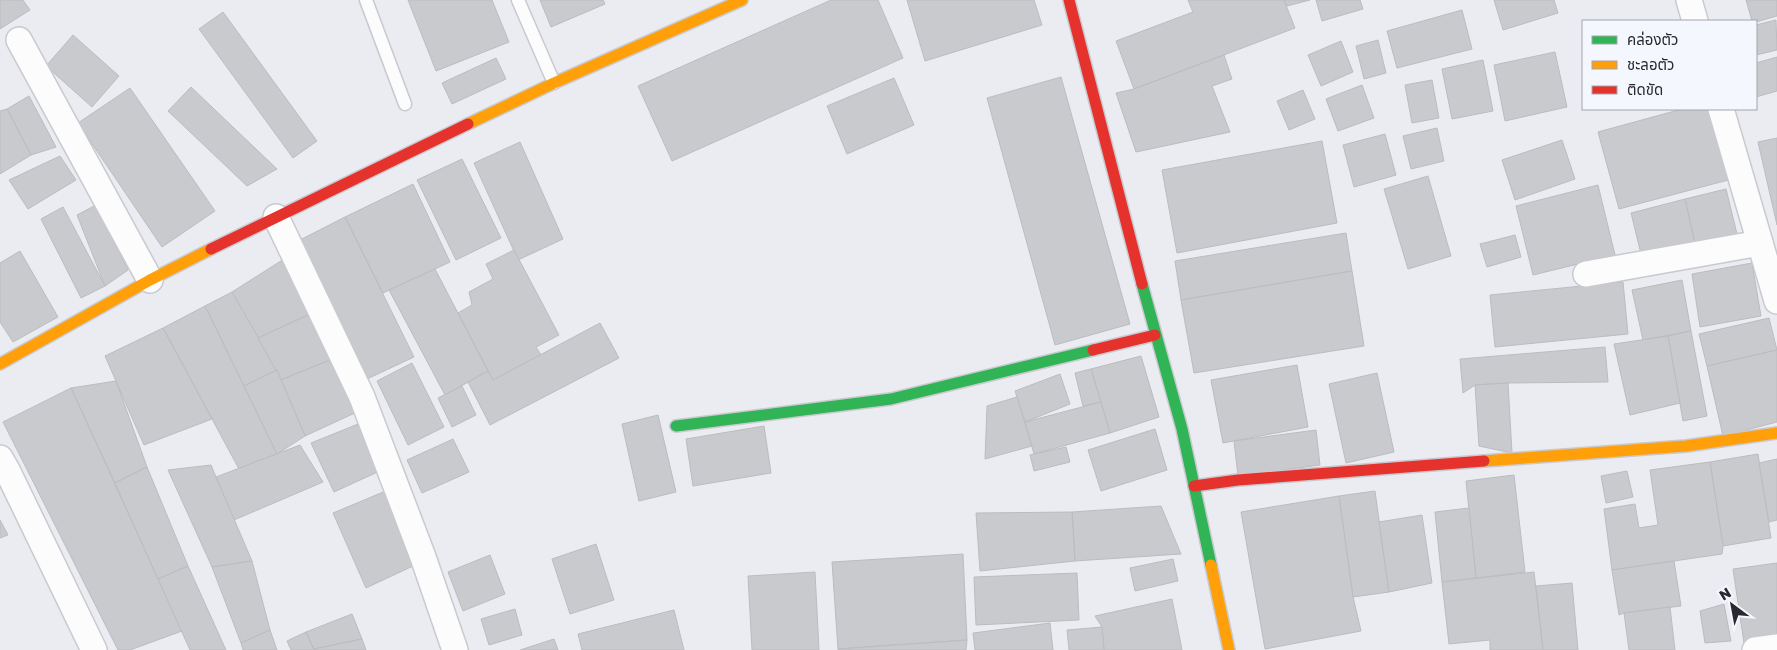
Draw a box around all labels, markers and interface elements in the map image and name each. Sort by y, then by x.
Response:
legend [1582,20,1757,110]
text: คล่องตัว [1627,30,1678,48]
text: ชะลอตัว [1627,55,1674,73]
text: ติดขัด [1627,80,1663,98]
north arrow [1707,580,1757,630]
text: N [1716,584,1734,604]

